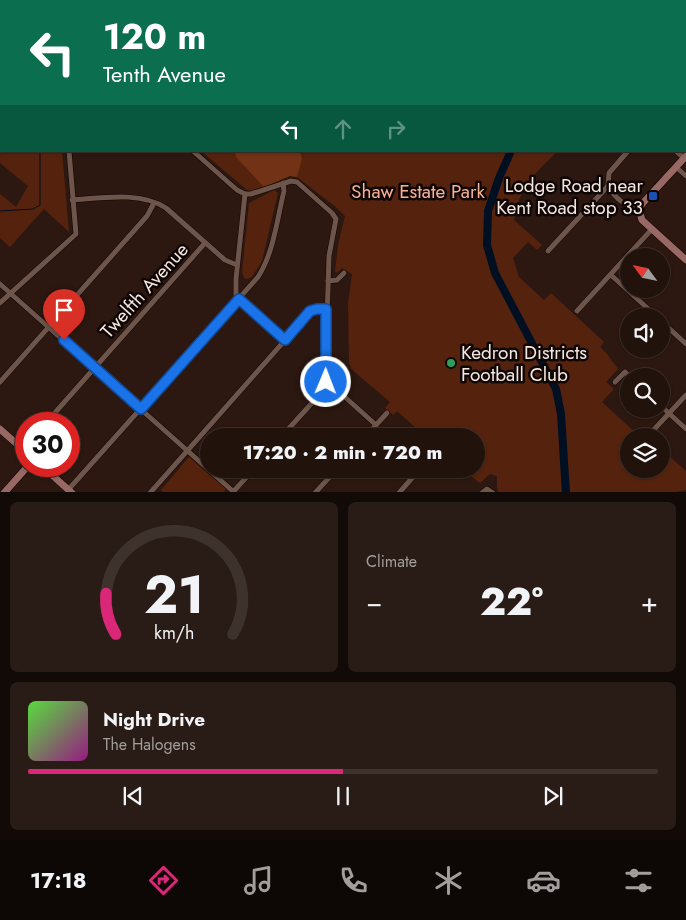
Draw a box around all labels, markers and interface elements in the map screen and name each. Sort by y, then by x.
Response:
text: 120 m [103,12,206,62]
icon: left [20,20,85,85]
text: Tenth Avenue [103,58,226,90]
icon: left [276,115,304,143]
icon: ahead [329,115,357,143]
icon: right [382,115,410,143]
place label: Lodge Road near Kent Road stop 33 [496,172,643,221]
park label: Shaw Estate Park [351,178,486,205]
marker: Lodge Road near Kent Road stop 33 [647,190,659,202]
street label: Twelfth Avenue [94,237,195,344]
north arrow [620,248,670,298]
map controls [620,248,670,478]
pin [43,289,85,340]
icon: arrive [50,296,78,324]
button: sound [620,308,670,358]
place label: Kedron Districts Football Club [461,339,587,388]
position arrow [299,355,351,407]
marker: Kedron Districts Football Club [445,357,457,369]
button: search [620,368,670,418]
speed limit sign: 30 [15,412,80,477]
button: layers [620,428,670,478]
text: 17:20 · 2 min · 720 m [243,439,442,466]
text: Climate [366,550,417,573]
text: 21 [144,557,204,633]
text: 22° [480,574,543,629]
text: − [366,582,383,623]
text: + [641,582,658,623]
text: km/h [154,620,194,646]
text: Night Drive [103,706,205,733]
text: The Halogens [103,733,196,756]
icon: previous [119,782,147,810]
icon: pause [329,782,357,810]
icon: next [539,782,567,810]
icon: directions [146,863,181,898]
icon: music [241,863,276,898]
icon: phone [336,863,371,898]
icon: climate [431,863,466,898]
icon: car [526,863,561,898]
icon: filters [621,863,656,898]
text: 17:18 [30,864,87,896]

